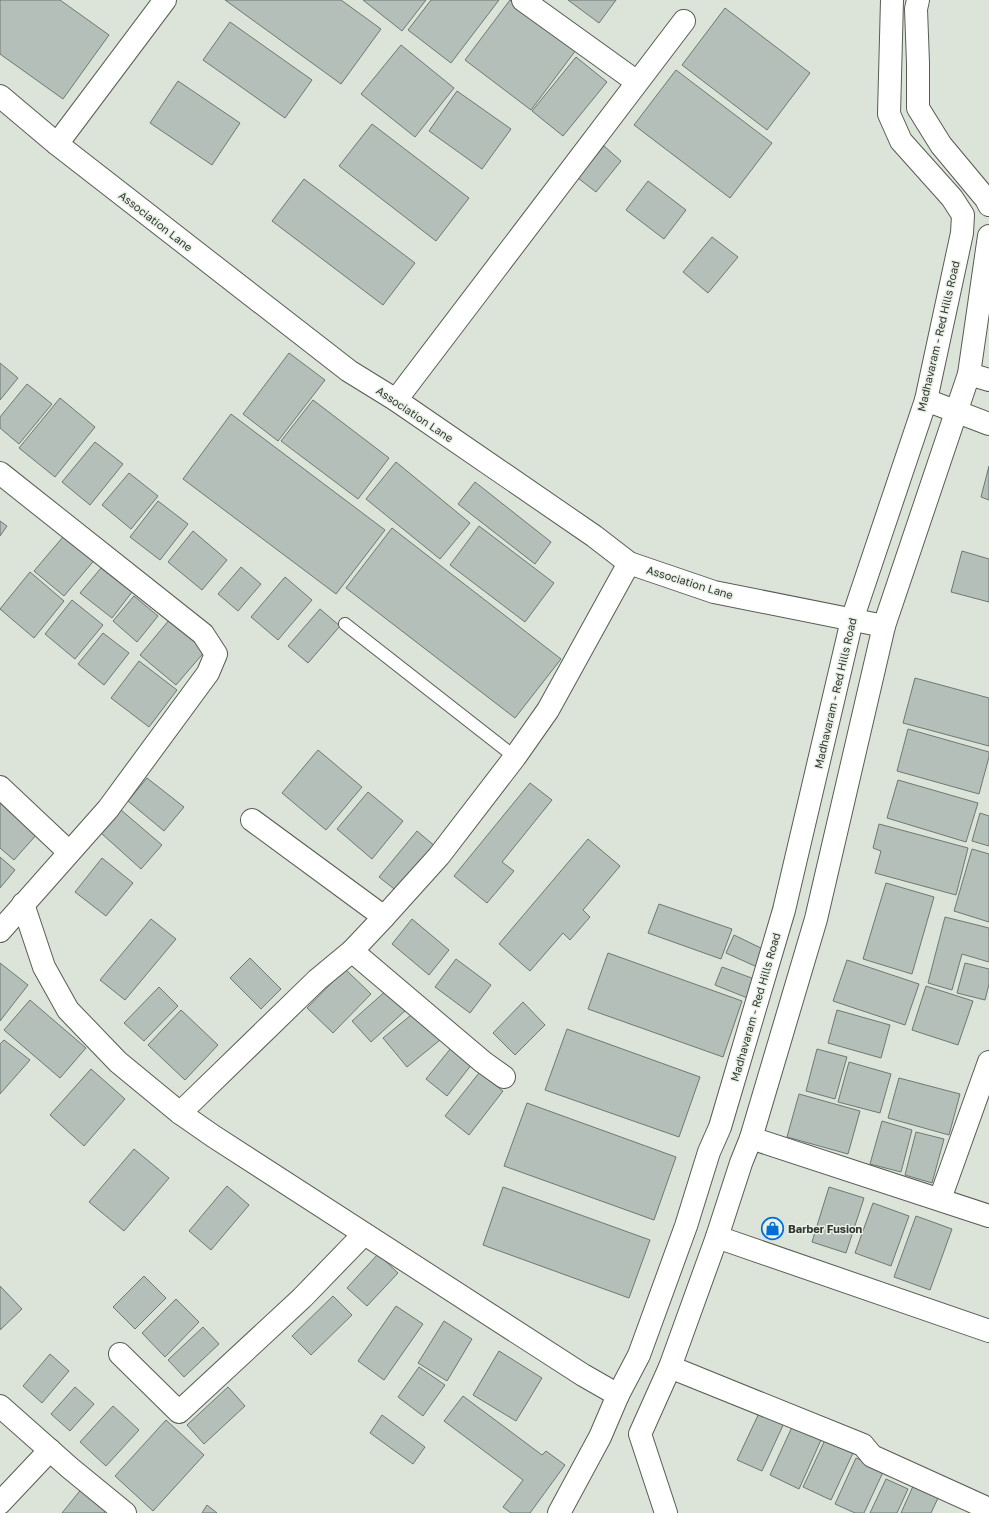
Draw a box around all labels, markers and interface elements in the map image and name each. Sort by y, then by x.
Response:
street label: Association Lane [117,188,195,254]
street label: Madhavaram - Red Hills Road [914,259,962,413]
street label: Association Lane [374,383,456,445]
street label: Association Lane [645,563,735,601]
street label: Madhavaram - Red Hills Road [811,616,859,770]
street label: Madhavaram - Red Hills Road [727,931,783,1083]
shop icon: Barber Fusion [760,1215,786,1241]
place label: Barber Fusion [788,1222,863,1235]

